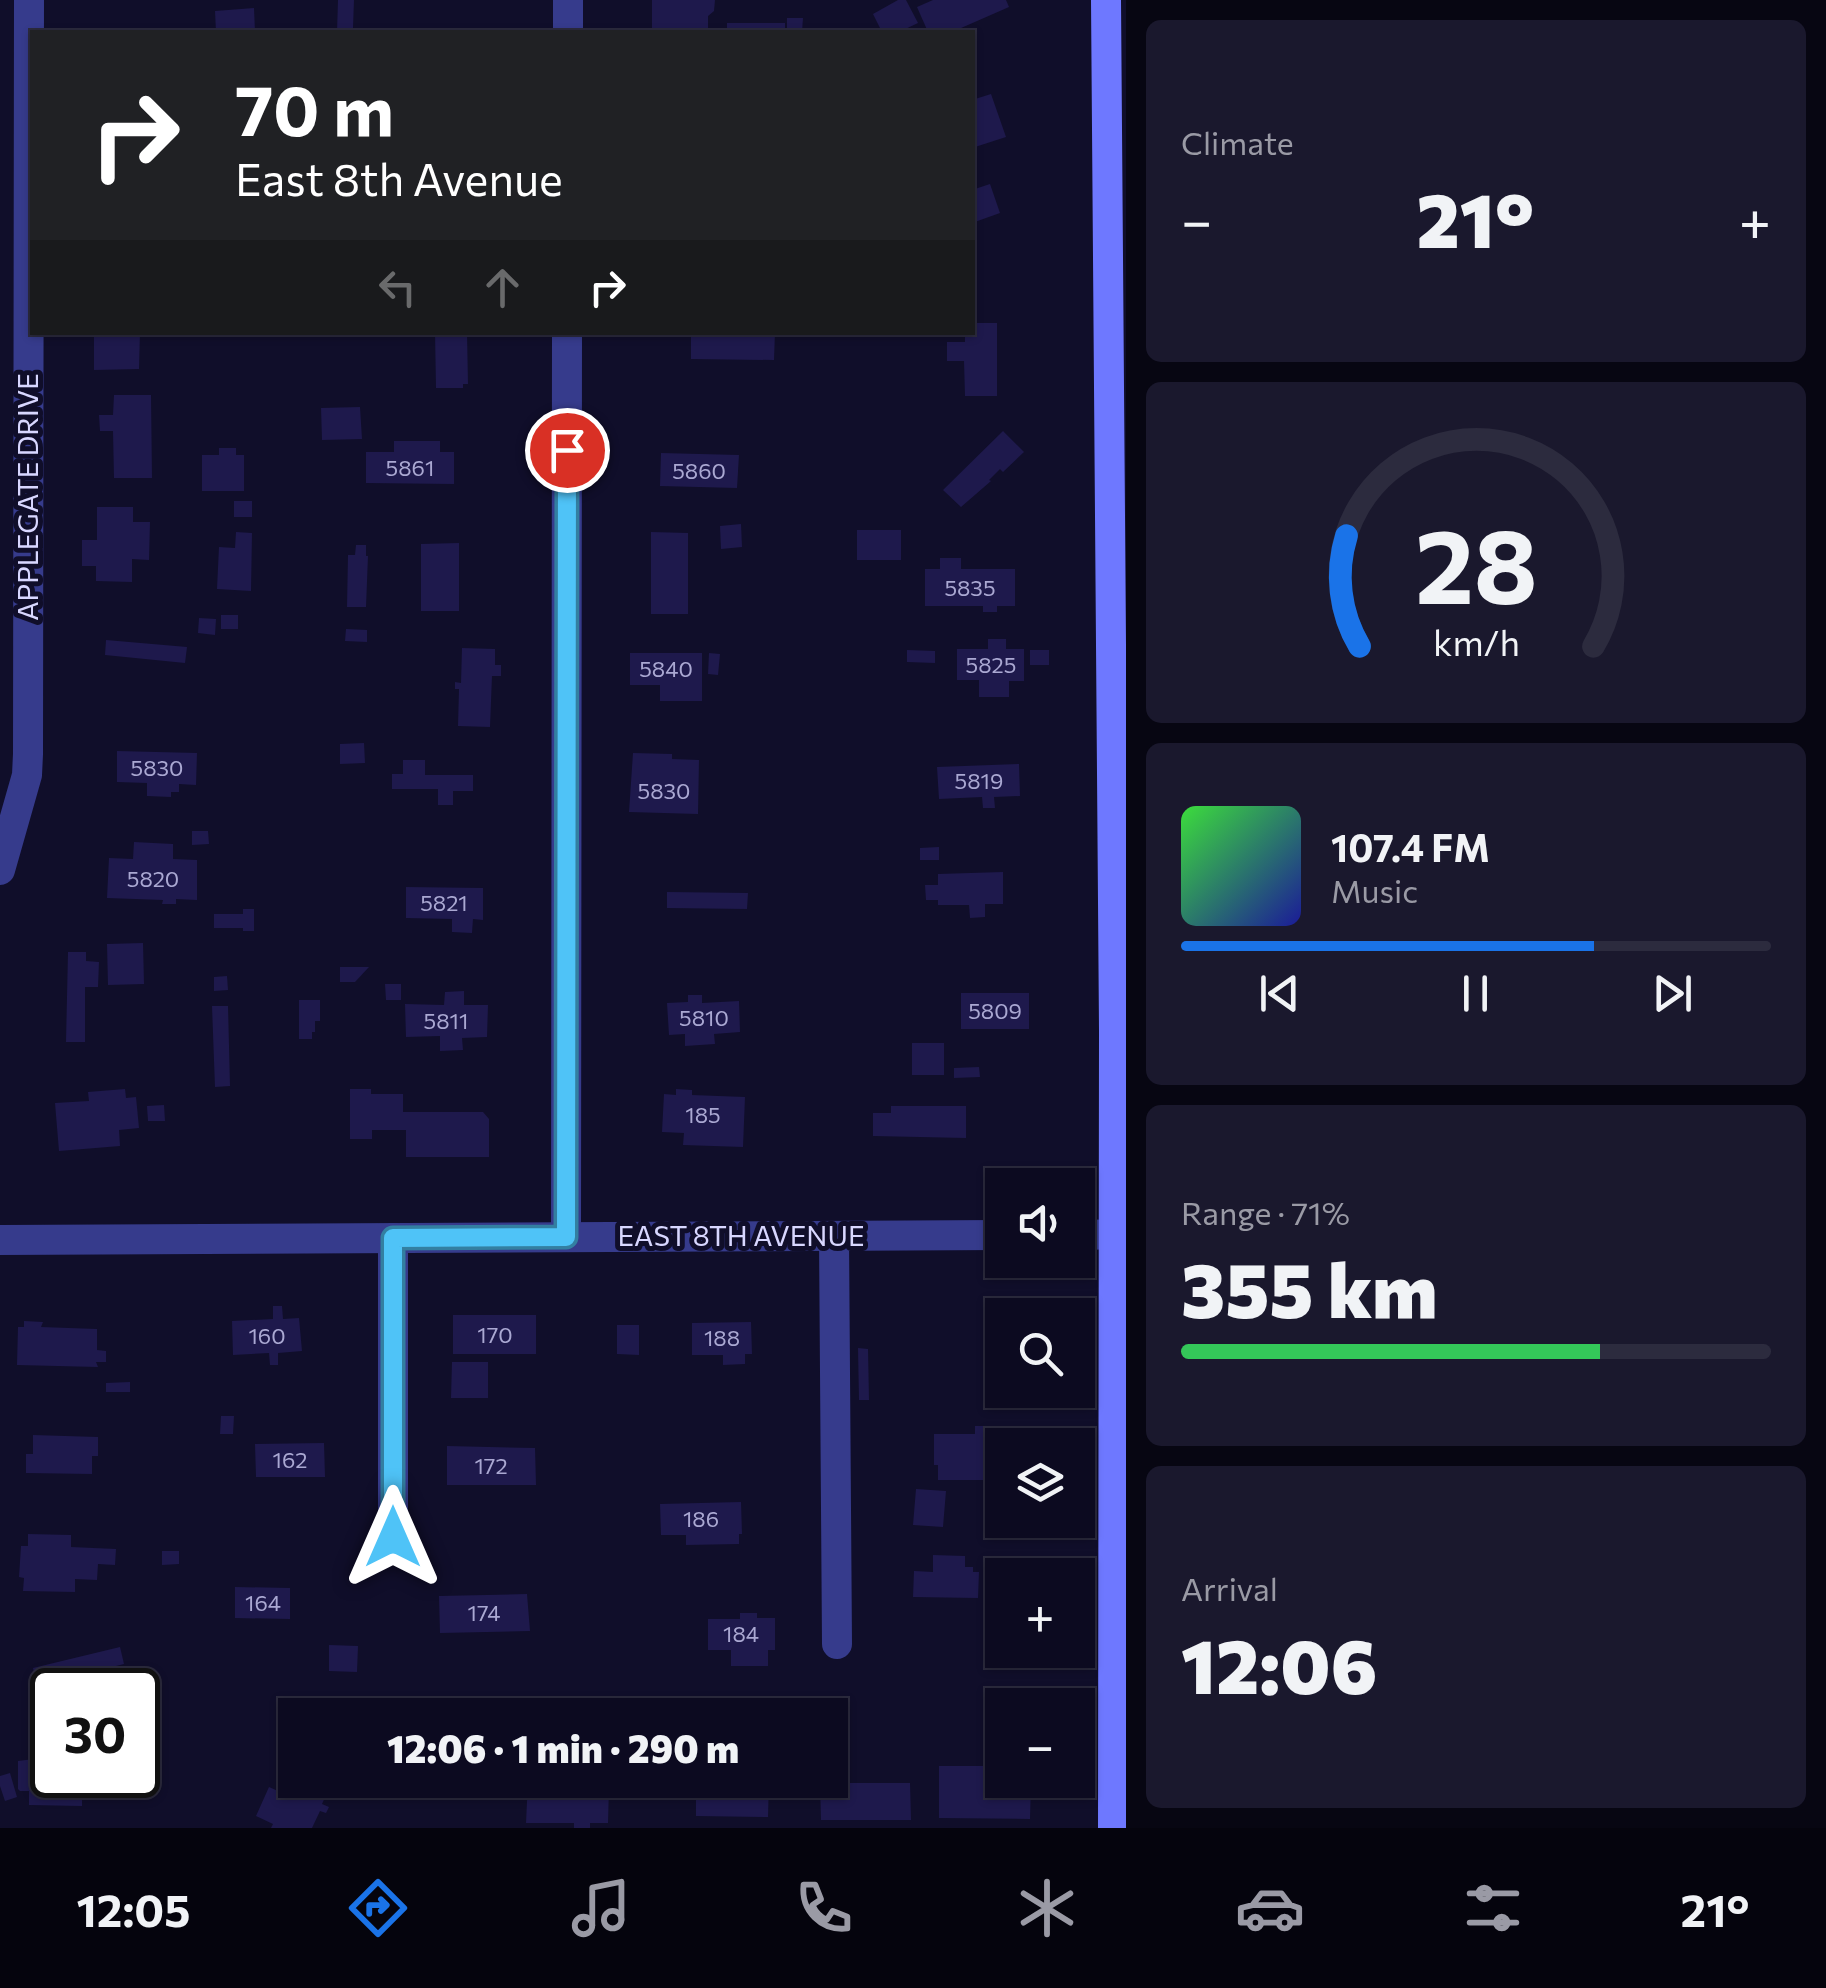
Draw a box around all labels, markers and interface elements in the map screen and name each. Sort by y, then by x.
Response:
text: 70 m [235,65,394,150]
icon: right [70,70,200,200]
text: Climate [1181,122,1294,162]
text: East 8th Avenue [235,150,563,205]
text: 21° [1417,172,1534,263]
text: − [1181,185,1212,252]
text: + [1739,185,1771,252]
icon: left [370,260,425,315]
icon: ahead [475,260,530,315]
icon: right [580,260,635,315]
street label: APPLEGATE DRIVE [10,373,44,621]
pin [525,408,610,493]
icon: arrive [540,423,595,478]
house number: 5861 [386,454,434,481]
house number: 5860 [672,457,726,484]
text: 28 [1415,498,1537,625]
house number: 5835 [944,574,996,601]
text: km/h [1433,620,1519,663]
house number: 5825 [966,651,1016,678]
house number: 5840 [639,655,693,682]
house number: 5830 [131,754,183,781]
house number: 5819 [955,767,1003,794]
house number: 5830 [638,777,690,804]
text: 107.4 FM [1331,823,1490,870]
house number: 5820 [127,865,179,892]
text: Music [1331,870,1418,910]
house number: 5821 [420,889,468,916]
icon: previous [1252,966,1307,1021]
icon: pause [1448,966,1503,1021]
icon: next [1645,966,1700,1021]
house number: 5809 [968,997,1022,1024]
house number: 5810 [679,1004,729,1031]
house number: 5811 [424,1007,468,1034]
house number: 185 [685,1101,721,1128]
map controls [985,1168,1095,1798]
button: sound [985,1168,1095,1278]
text: Range · 71% [1181,1192,1350,1232]
street label: EAST 8TH AVENUE [617,1218,865,1252]
text: 355 km [1181,1242,1438,1333]
button: search [985,1298,1095,1408]
house number: 170 [477,1321,513,1348]
house number: 160 [248,1322,286,1349]
house number: 188 [704,1324,740,1351]
button: layers [985,1428,1095,1538]
house number: 162 [273,1446,307,1473]
house number: 172 [474,1452,508,1479]
position arrow [341,1485,445,1589]
house number: 186 [683,1505,719,1532]
button: + [985,1558,1095,1668]
text: Arrival [1181,1568,1278,1608]
house number: 164 [245,1589,281,1616]
house number: 174 [468,1599,500,1626]
text: 12:06 [1181,1618,1377,1709]
house number: 184 [723,1620,759,1647]
speed limit sign: 30 [30,1668,160,1798]
button: − [985,1688,1095,1798]
text: 12:06 · 1 min · 290 m [387,1724,739,1771]
icon: directions [343,1873,413,1943]
icon: music [566,1873,636,1943]
icon: phone [789,1873,859,1943]
icon: climate [1012,1873,1082,1943]
icon: car [1235,1873,1305,1943]
icon: filters [1458,1873,1528,1943]
text: 12:05 [76,1881,190,1936]
text: 21° [1681,1881,1749,1936]

